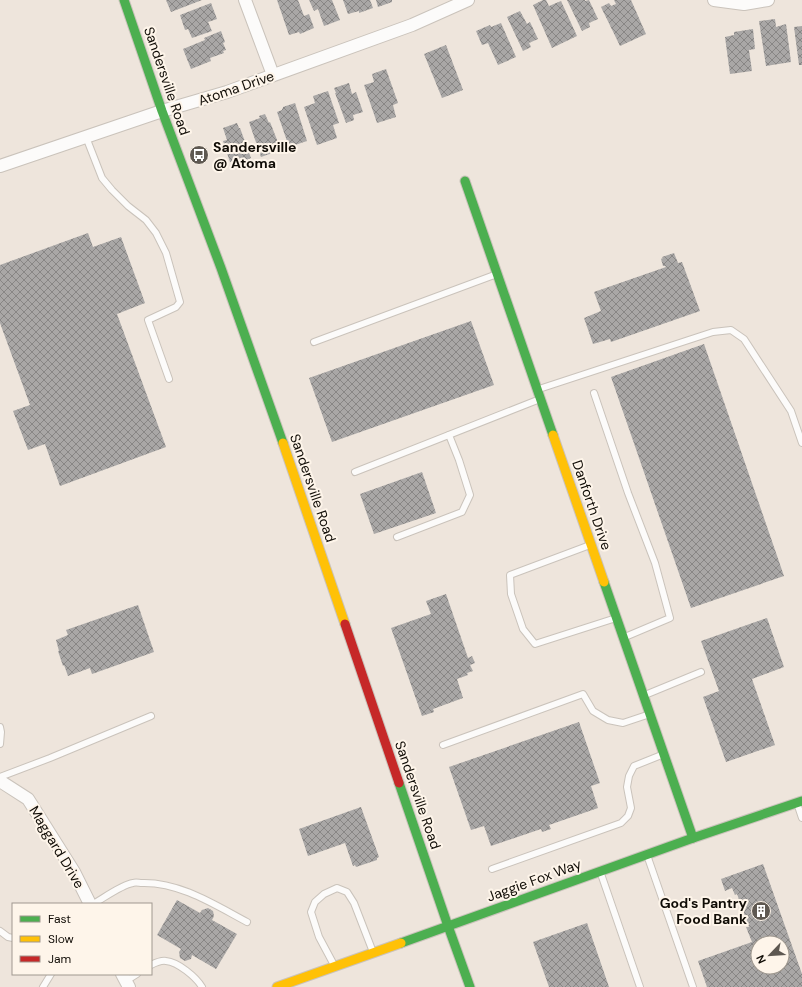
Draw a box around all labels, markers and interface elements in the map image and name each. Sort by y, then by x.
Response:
street label: Sandersville Road [140,24,194,138]
street label: Atoma Drive [196,67,276,109]
place label: Sandersville @ Atoma [213,138,296,172]
bus stop icon: Sandersville @ Atoma [188,144,210,166]
street label: Sandersville Road [286,431,340,545]
street label: Danforth Drive [568,458,616,552]
street label: Sandersville Road [391,738,445,852]
street label: Maggard Drive [25,802,89,892]
street label: Jaggie Fox Way [484,855,584,905]
place label: God's Pantry Food Bank [660,894,748,928]
building icon: God's Pantry Food Bank [750,900,772,922]
legend [12,903,152,975]
text: Fast [48,911,71,927]
text: Slow [48,931,74,947]
north arrow [750,935,790,975]
text: Jam [48,951,71,967]
text: N [753,953,769,966]

